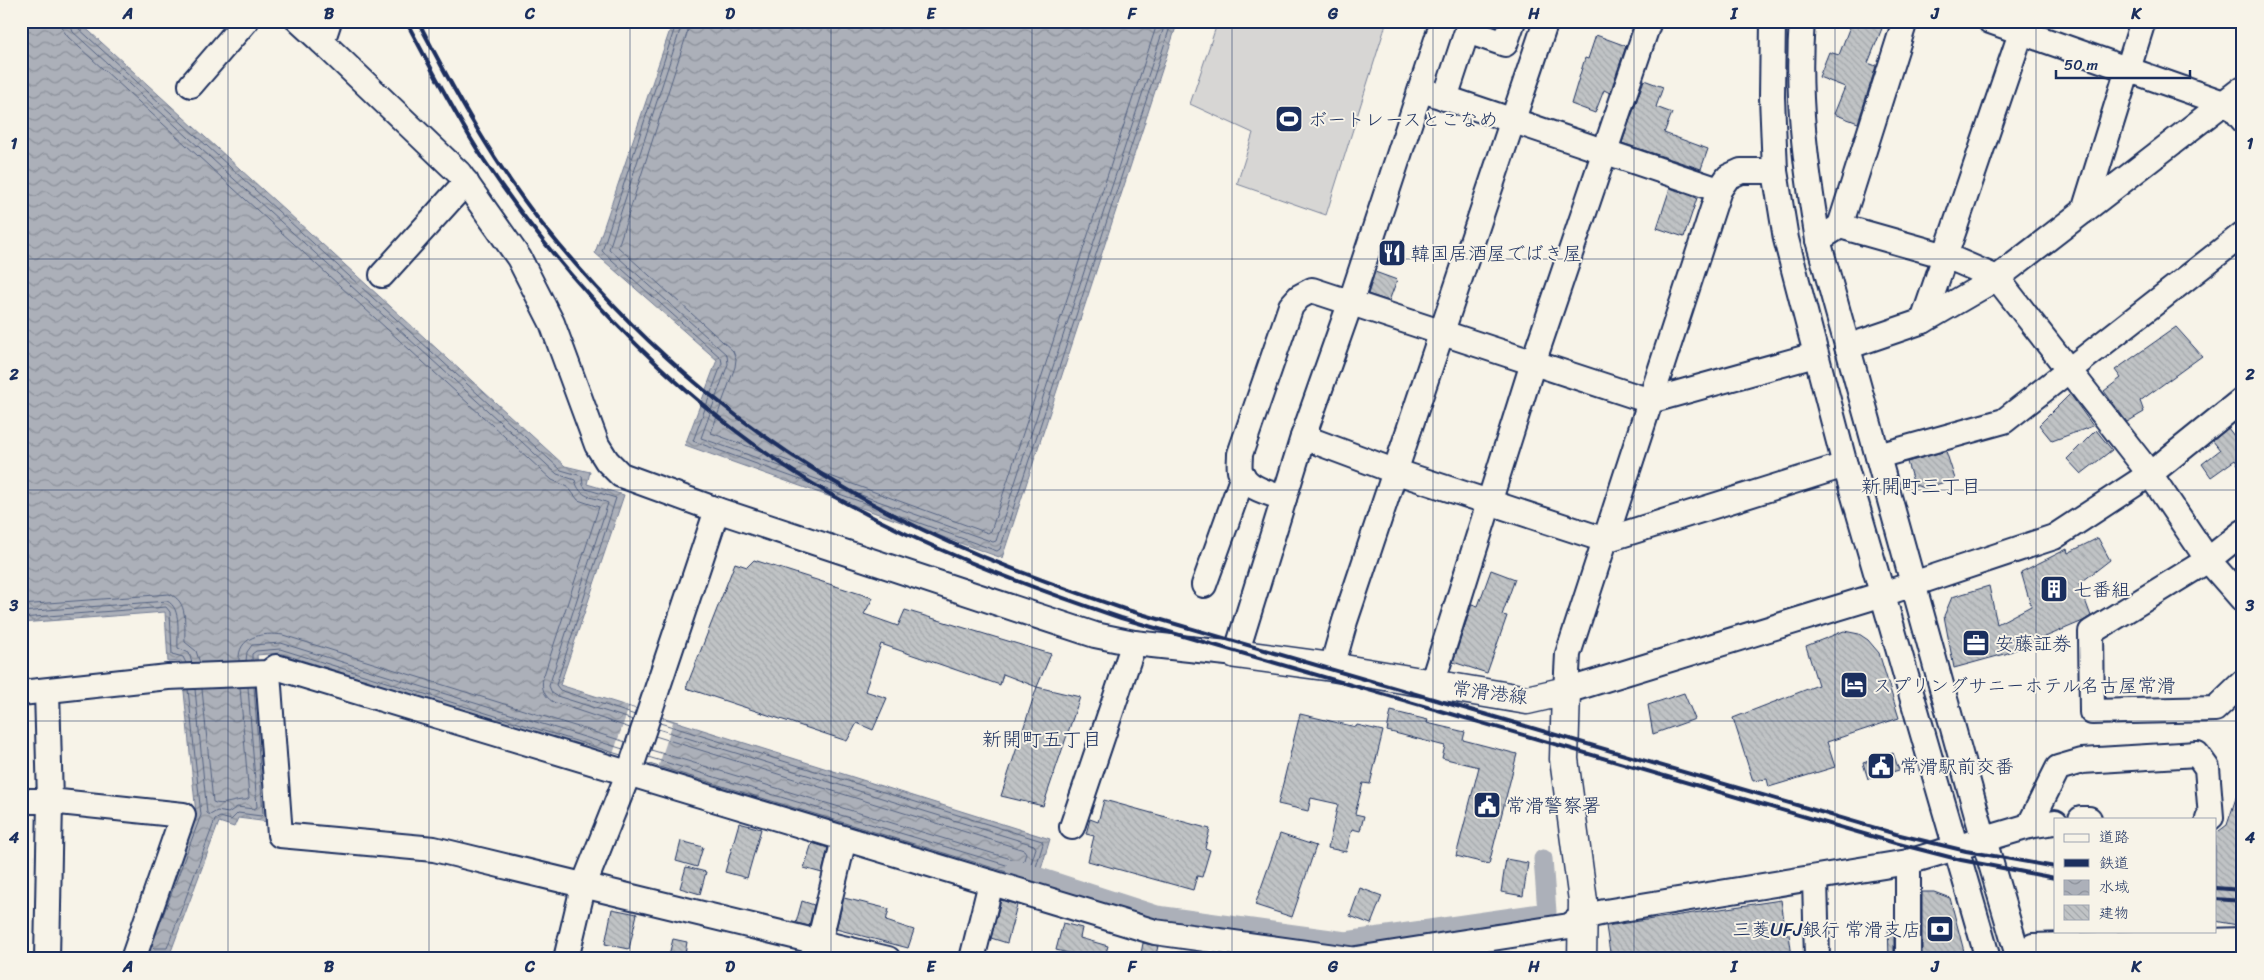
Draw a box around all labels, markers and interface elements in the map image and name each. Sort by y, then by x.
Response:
text: A [122,0,133,28]
text: B [324,0,335,28]
text: C [524,0,536,28]
text: D [725,0,735,28]
text: E [927,0,937,28]
text: F [1127,0,1138,28]
text: G [1327,0,1339,28]
text: H [1527,0,1540,28]
text: I [1730,0,1739,28]
text: J [1930,0,1940,28]
text: K [2130,0,2142,28]
scale bar [2056,48,2190,80]
text: 50 m [2064,52,2099,78]
place label: ボートレースとこなめ [1308,103,1498,136]
sports icon: ボートレースとこなめ [1274,104,1304,134]
text: 1 [11,129,18,158]
text: 1 [2247,129,2254,158]
place label: 韓国居酒屋でばき屋 [1411,237,1582,270]
restaurant icon: 韓国居酒屋でばき屋 [1377,238,1407,268]
text: 2 [8,360,19,389]
text: 2 [2244,360,2255,389]
district label: 新開町三丁目 [1861,469,1981,504]
place label: 七番組 [2073,573,2130,606]
building icon: 七番組 [2039,574,2069,604]
text: 3 [9,591,19,620]
text: 3 [2245,591,2255,620]
place label: 安藤証券 [1995,627,2071,660]
office icon: 安藤証券 [1961,628,1991,658]
place label: スプリングサニーホテル名古屋常滑 [1873,669,2176,702]
hotel icon: スプリングサニーホテル名古屋常滑 [1839,670,1869,700]
street label: 常滑港線 [1450,671,1530,714]
district label: 新開町五丁目 [982,722,1102,757]
place label: 常滑駅前交番 [1900,750,2014,783]
public building icon: 常滑駅前交番 [1866,751,1896,781]
place label: 常滑警察署 [1506,789,1601,822]
public building icon: 常滑警察署 [1472,790,1502,820]
legend [2054,818,2216,932]
text: 4 [8,823,19,852]
text: 4 [2244,823,2255,852]
text: 道路 [2099,824,2129,850]
text: 鉄道 [2099,850,2129,876]
text: 水域 [2099,874,2129,900]
text: 建物 [2099,900,2129,926]
place label: 三菱UFJ銀行 常滑支店 [1732,913,1921,946]
bank icon: 三菱UFJ銀行 常滑支店 [1925,914,1955,944]
text: A [122,952,133,980]
text: B [324,952,335,980]
text: C [524,952,536,980]
text: D [725,952,735,980]
text: E [927,952,937,980]
text: F [1127,952,1138,980]
text: G [1327,952,1339,980]
text: H [1527,952,1540,980]
text: I [1730,952,1739,980]
text: J [1930,952,1940,980]
text: K [2130,952,2142,980]

